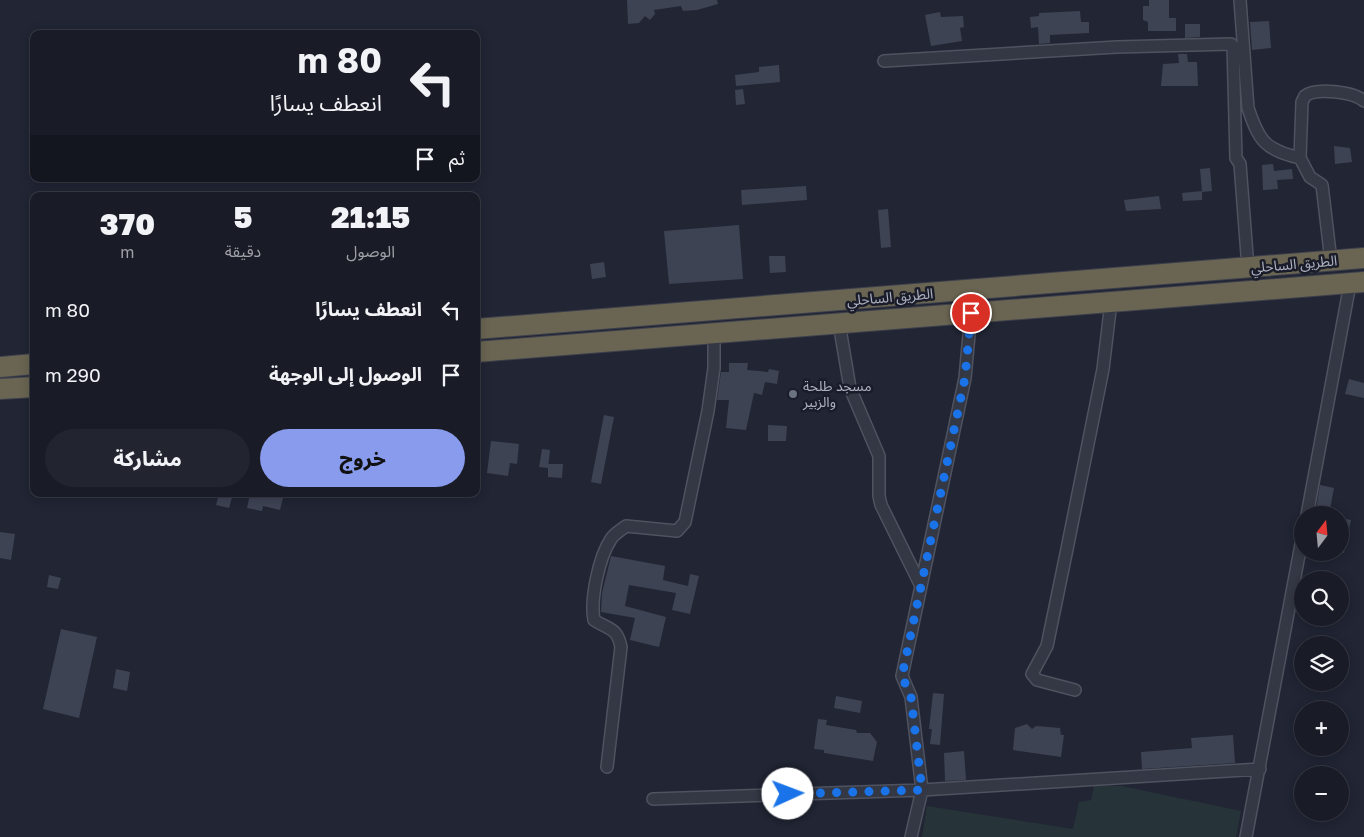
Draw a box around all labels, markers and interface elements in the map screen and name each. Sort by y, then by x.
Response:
text: 80 m [297,39,382,81]
icon: left [400,50,465,115]
text: انعطف يسارًا [270,89,382,116]
icon: arrive [411,145,439,173]
text: ثم [449,146,465,169]
text: 5 [234,199,252,235]
text: 21:15 [331,199,410,235]
text: 370 [100,206,155,242]
text: دقيقة [225,241,261,261]
text: الوصول [346,241,395,261]
text: m [120,242,134,262]
street label: الطريق الساحلي [1250,251,1338,279]
street label: الطريق الساحلي [846,284,934,312]
pin [950,292,992,334]
icon: left [437,296,465,324]
text: انعطف يسارًا [315,297,422,320]
text: 80 m [45,298,90,321]
icon: arrive [957,299,985,327]
icon: arrive [437,361,465,389]
text: الوصول إلى الوجهة [269,362,422,385]
text: 290 m [45,363,101,386]
place label: مسجد طلحة والزبير [802,377,872,411]
marker: مسجد طلحة والزبير [787,388,799,400]
button: مشاركة [45,429,250,487]
button: خروج [260,429,465,487]
north arrow [1294,506,1349,561]
map controls [1294,506,1349,821]
button: search [1294,571,1349,626]
button: layers [1294,636,1349,691]
button: + [1294,701,1349,756]
button: − [1294,766,1349,821]
position arrow [761,767,813,819]

